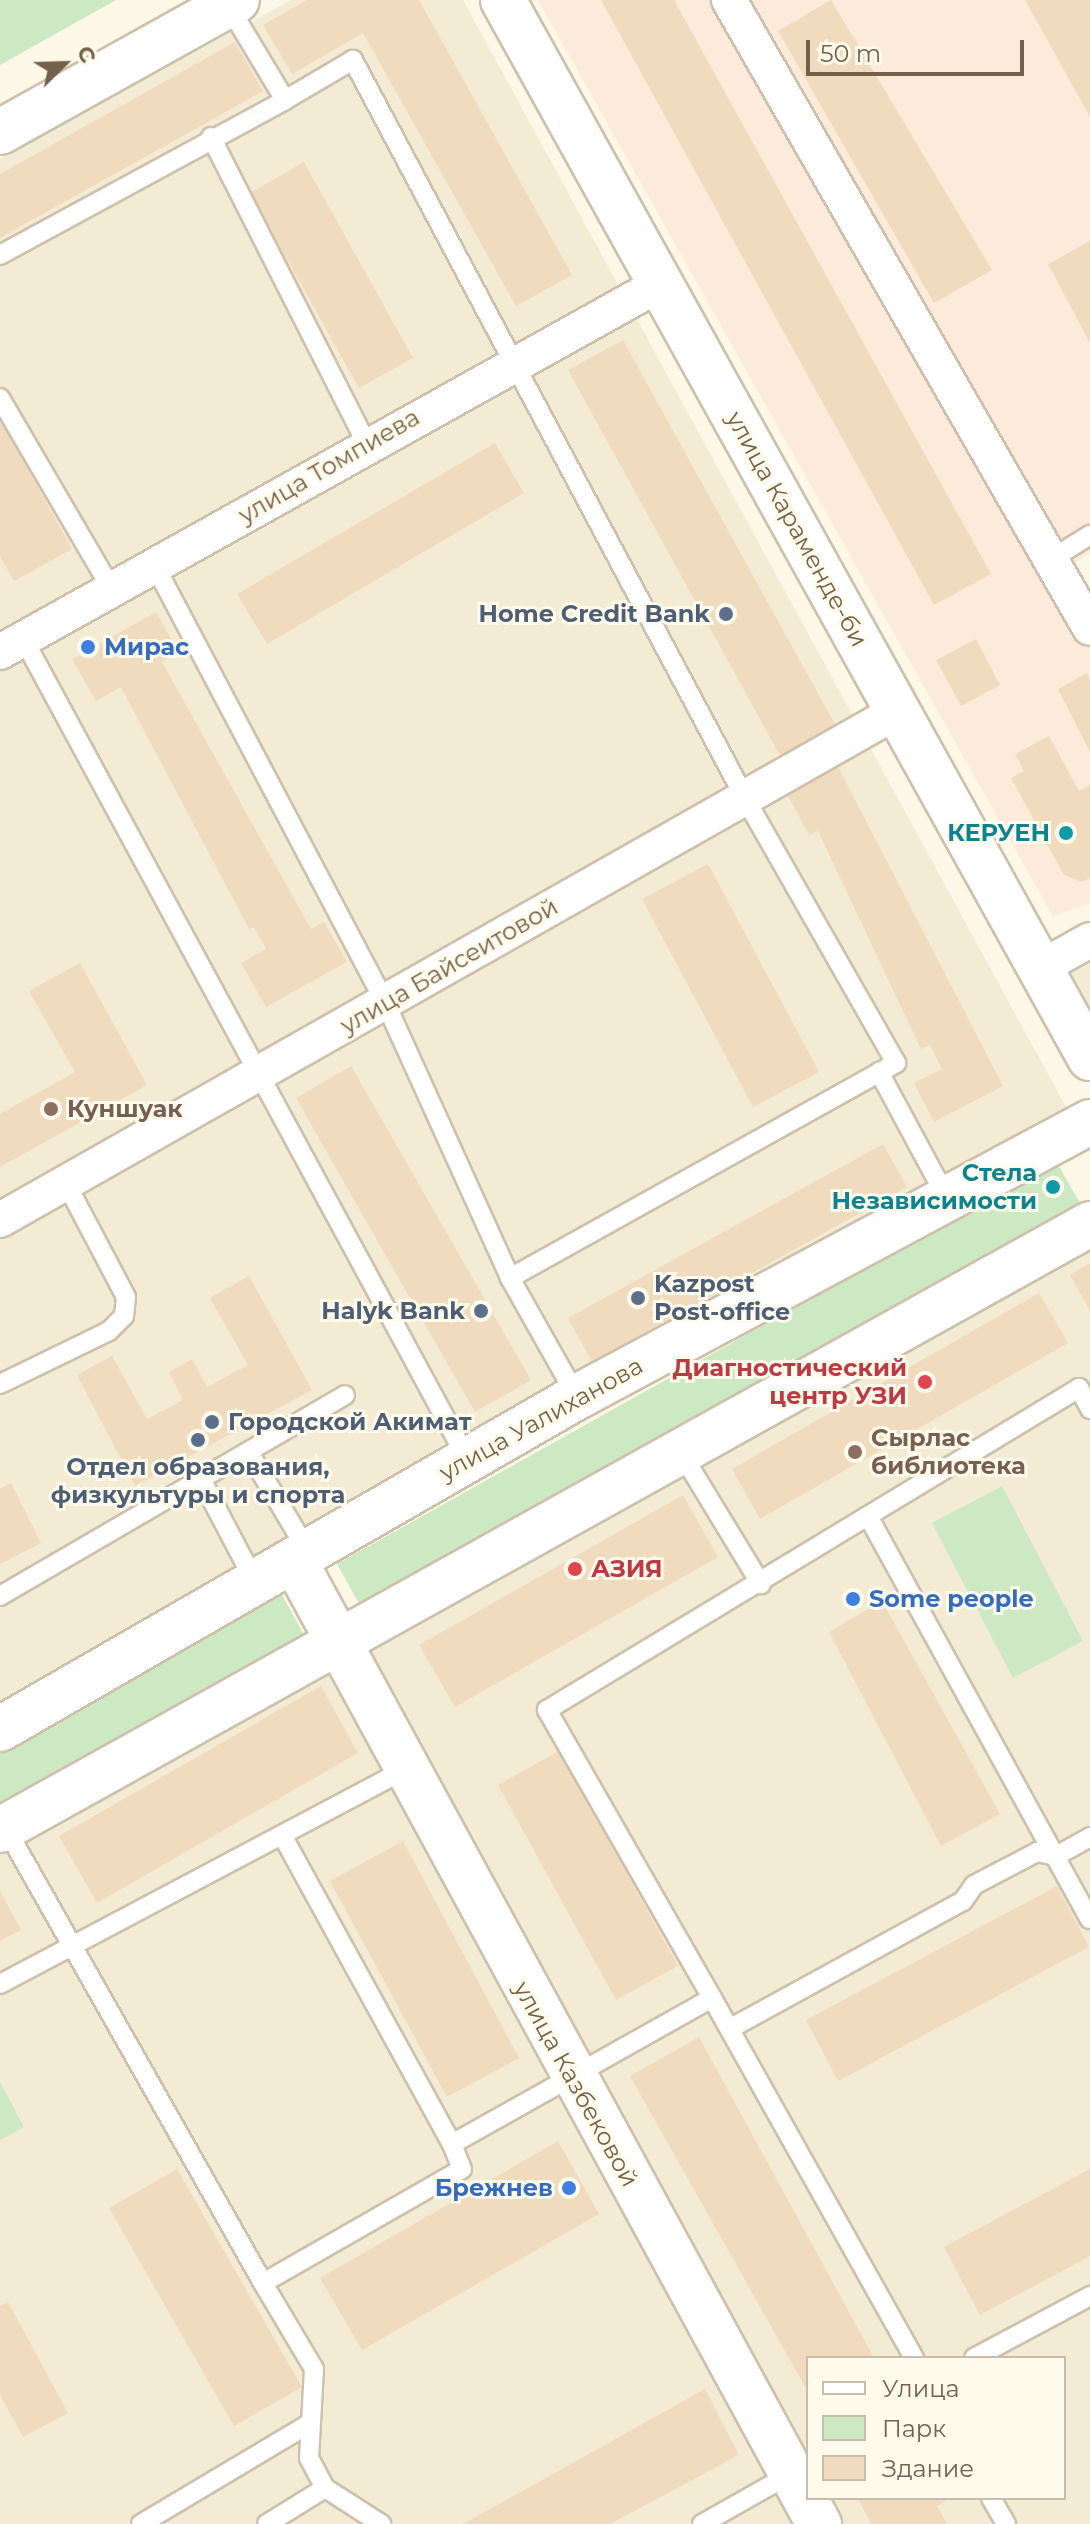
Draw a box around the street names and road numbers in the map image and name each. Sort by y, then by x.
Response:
street label: улица Томпиева [233,402,425,530]
street label: улица Караменде-би [720,406,874,652]
street label: улица Байсеитовой [335,892,563,1040]
street label: улица Уалиханова [434,1351,648,1487]
street label: улица Казбековой [508,1976,644,2192]

